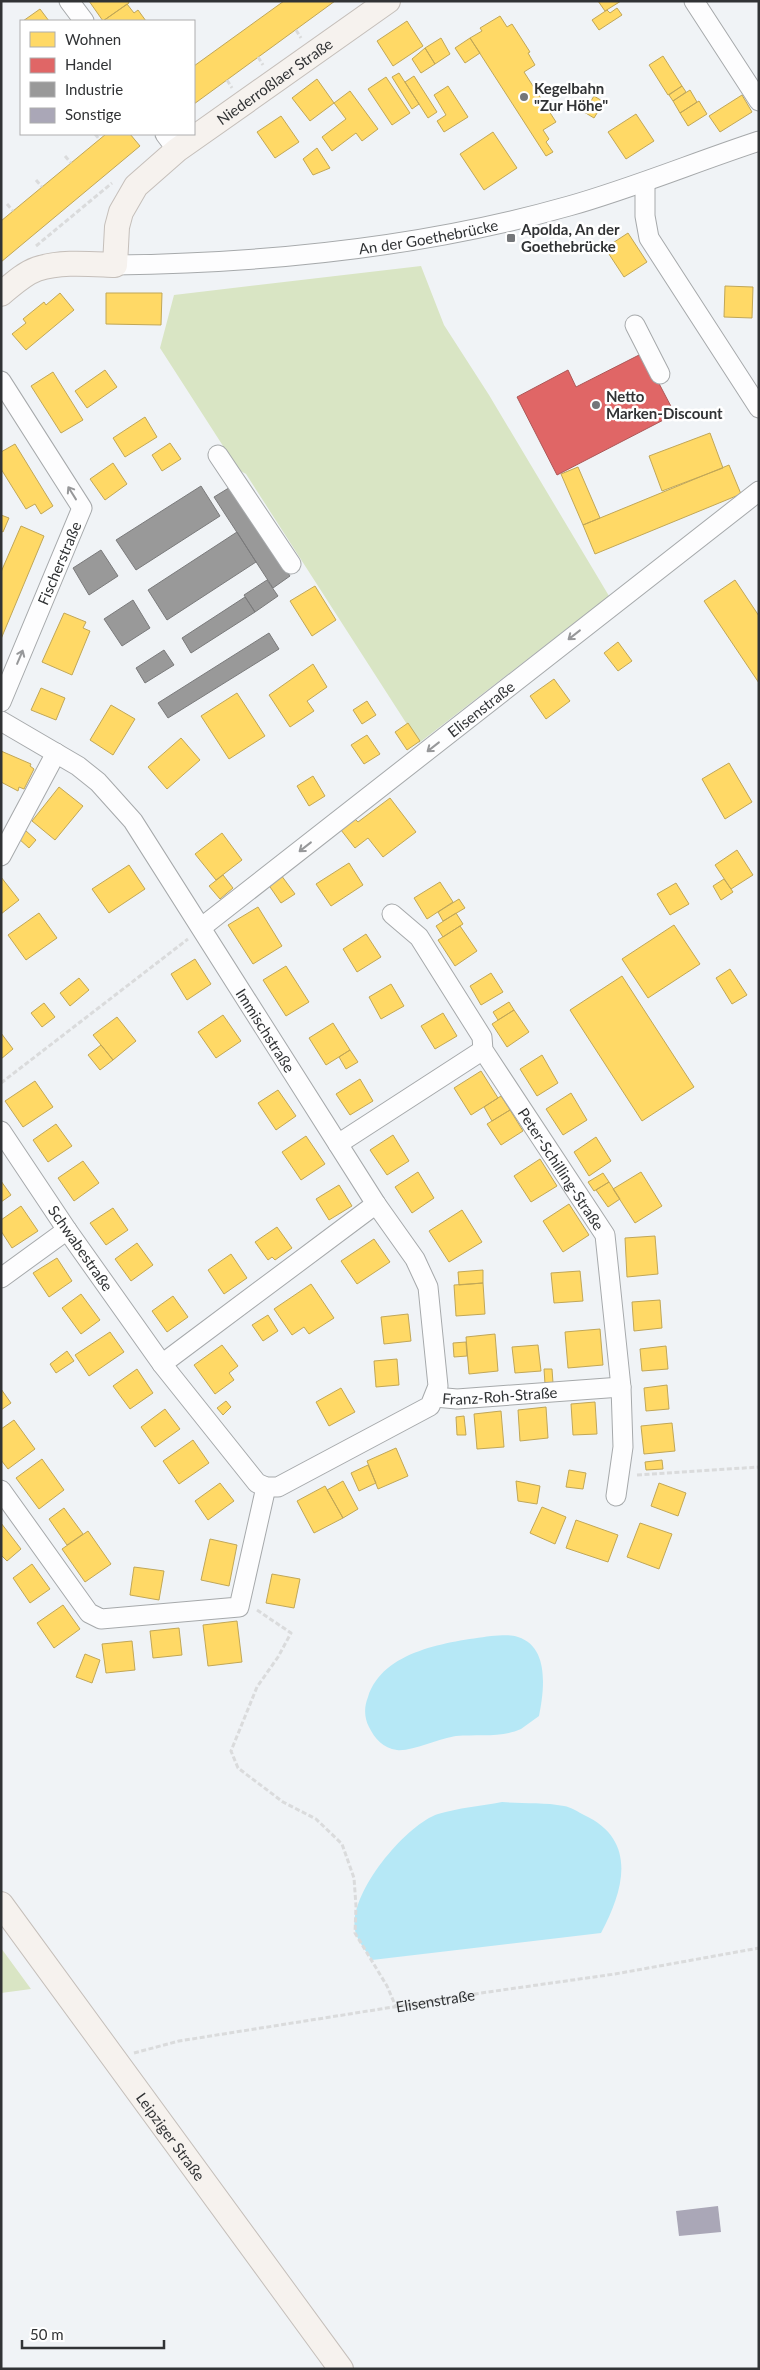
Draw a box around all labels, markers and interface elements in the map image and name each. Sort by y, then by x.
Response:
legend [20,20,195,135]
text: Wohnen [65,30,121,48]
street label: Niederroßlaer Straße [213,34,336,128]
text: Handel [65,55,112,73]
place label: Kegelbahn "Zur Höhe" [534,79,608,114]
text: Industrie [65,80,123,98]
marker: Kegelbahn "Zur Höhe" [518,91,530,103]
text: Sonstige [65,105,121,123]
street label: An der Goethebrücke [358,215,500,258]
place label: Apolda, An der Goethebrücke [520,220,620,255]
marker: Apolda, An der Goethebrücke [505,232,517,244]
place label: Netto Marken-Discount [606,387,723,422]
marker: Netto Marken-Discount [590,399,602,411]
one-way arrow [67,486,77,500]
street label: Fischerstraße [33,519,85,607]
one-way arrow [568,630,581,641]
one-way arrow [16,650,25,665]
street label: Elisenstraße [444,677,518,741]
one-way arrow [427,741,440,752]
one-way arrow [299,841,312,852]
street label: Immischstraße [233,985,299,1076]
street label: Peter-Schilling-Straße [515,1104,608,1233]
street label: Schwabestraße [45,1202,117,1294]
street label: Franz-Roh-Straße [441,1383,558,1408]
street label: Elisenstraße [394,1985,476,2016]
street label: Leipziger Straße [133,2089,209,2184]
scale bar [22,2318,165,2350]
text: 50 m [30,2325,64,2343]

